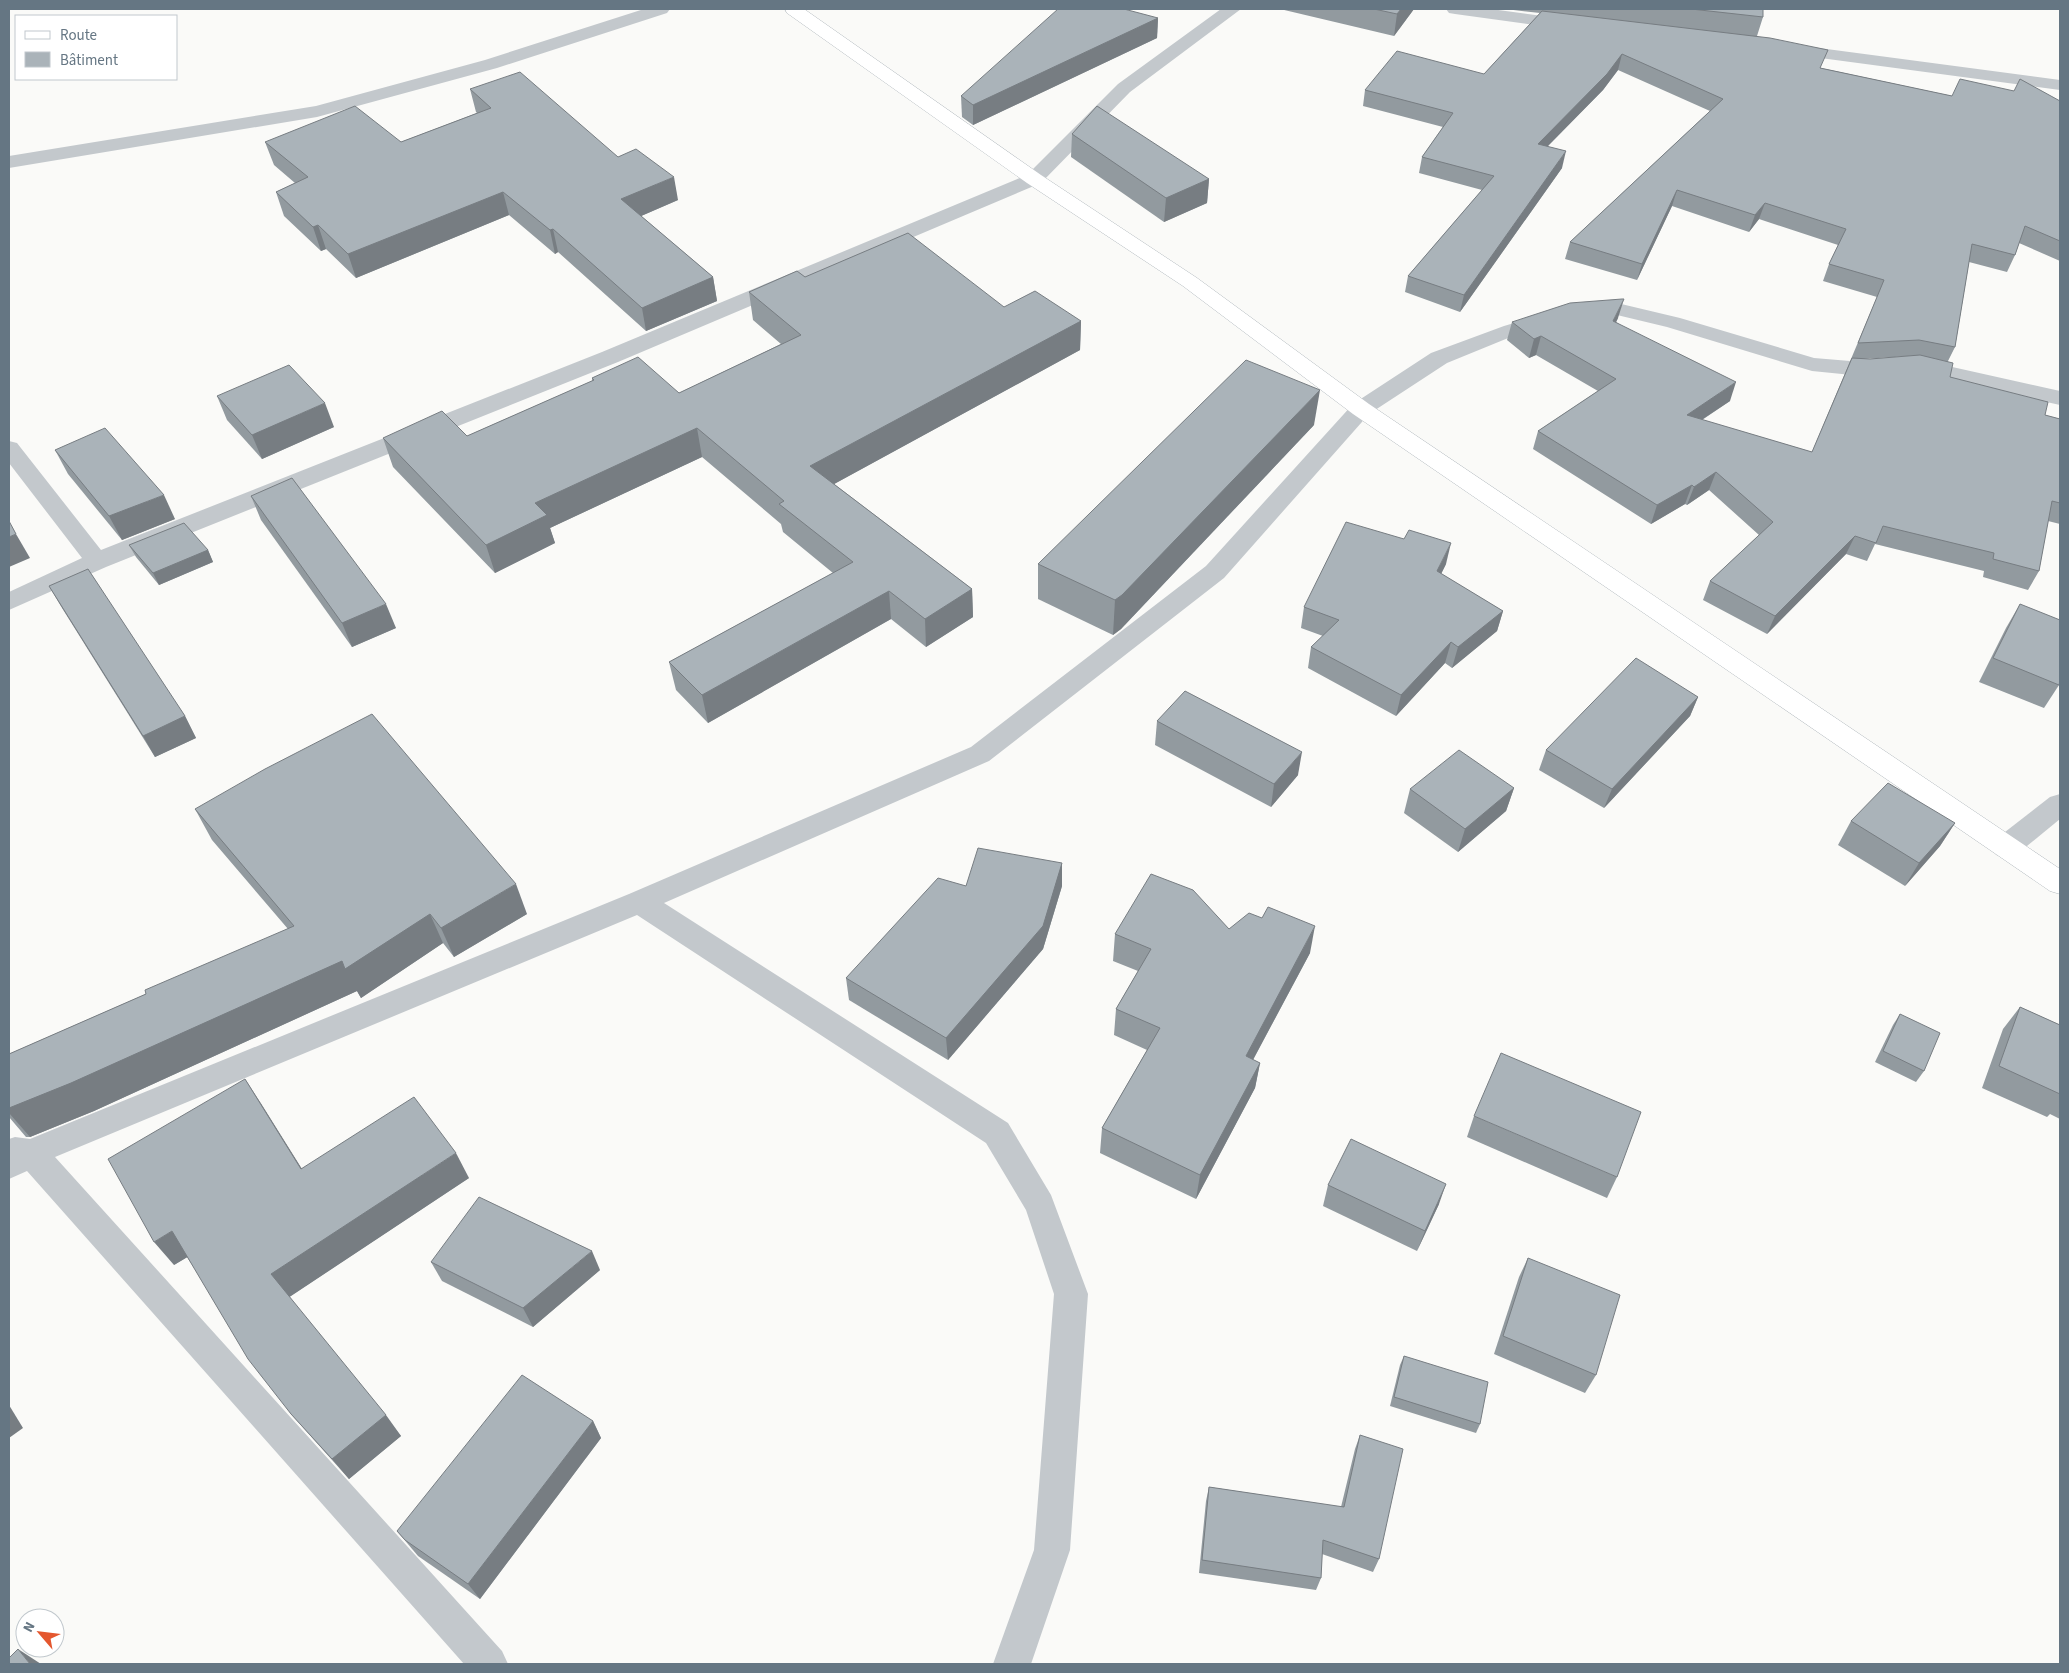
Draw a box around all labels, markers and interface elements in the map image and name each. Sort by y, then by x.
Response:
legend [15,15,178,80]
text: Route [60,25,97,46]
text: Bâtiment [60,50,118,71]
north arrow [15,1608,65,1658]
text: N [18,1619,40,1636]

